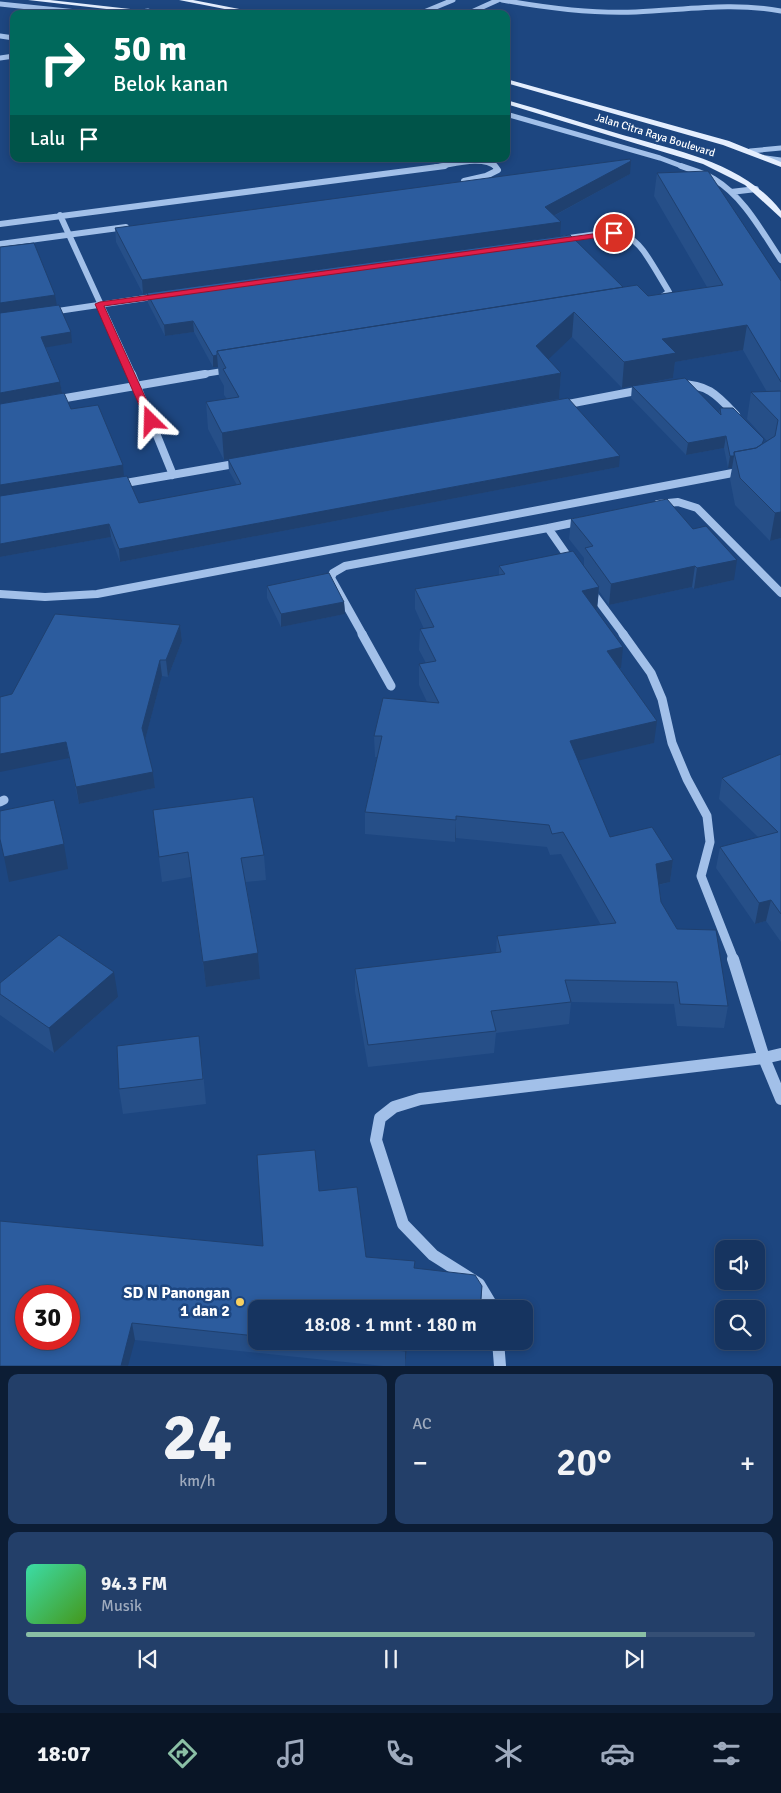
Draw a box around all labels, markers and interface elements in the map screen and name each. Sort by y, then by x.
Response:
text: 50 m [113,27,187,70]
icon: right [30,30,95,95]
text: Belok kanan [113,70,228,97]
street label: Jalan Citra Raya Boulevard [593,111,717,160]
icon: arrive [75,125,103,153]
text: Lalu [30,127,65,151]
pin [593,212,635,254]
icon: arrive [600,219,628,247]
position arrow [124,394,176,446]
map controls [715,1240,765,1350]
button: sound [715,1240,765,1290]
place label: SD N Panongan 1 dan 2 [124,1283,230,1321]
speed limit sign: 30 [15,1285,80,1350]
marker: SD N Panongan 1 dan 2 [234,1296,246,1308]
button: search [715,1300,765,1350]
text: 18:08 · 1 mnt · 180 m [304,1313,477,1337]
text: 24 [162,1398,232,1478]
text: AC [413,1414,432,1434]
text: 20° [556,1439,612,1486]
text: − [413,1446,428,1480]
text: + [740,1446,755,1480]
text: km/h [179,1471,215,1491]
text: 94.3 FM [101,1572,167,1596]
text: Musik [101,1596,142,1616]
icon: previous [134,1645,162,1673]
icon: pause [377,1645,405,1673]
icon: next [620,1645,648,1673]
icon: directions [165,1736,200,1771]
icon: music [274,1736,309,1771]
icon: phone [382,1736,417,1771]
icon: climate [491,1736,526,1771]
icon: car [600,1736,635,1771]
icon: filters [709,1736,744,1771]
text: 18:07 [37,1740,91,1767]

